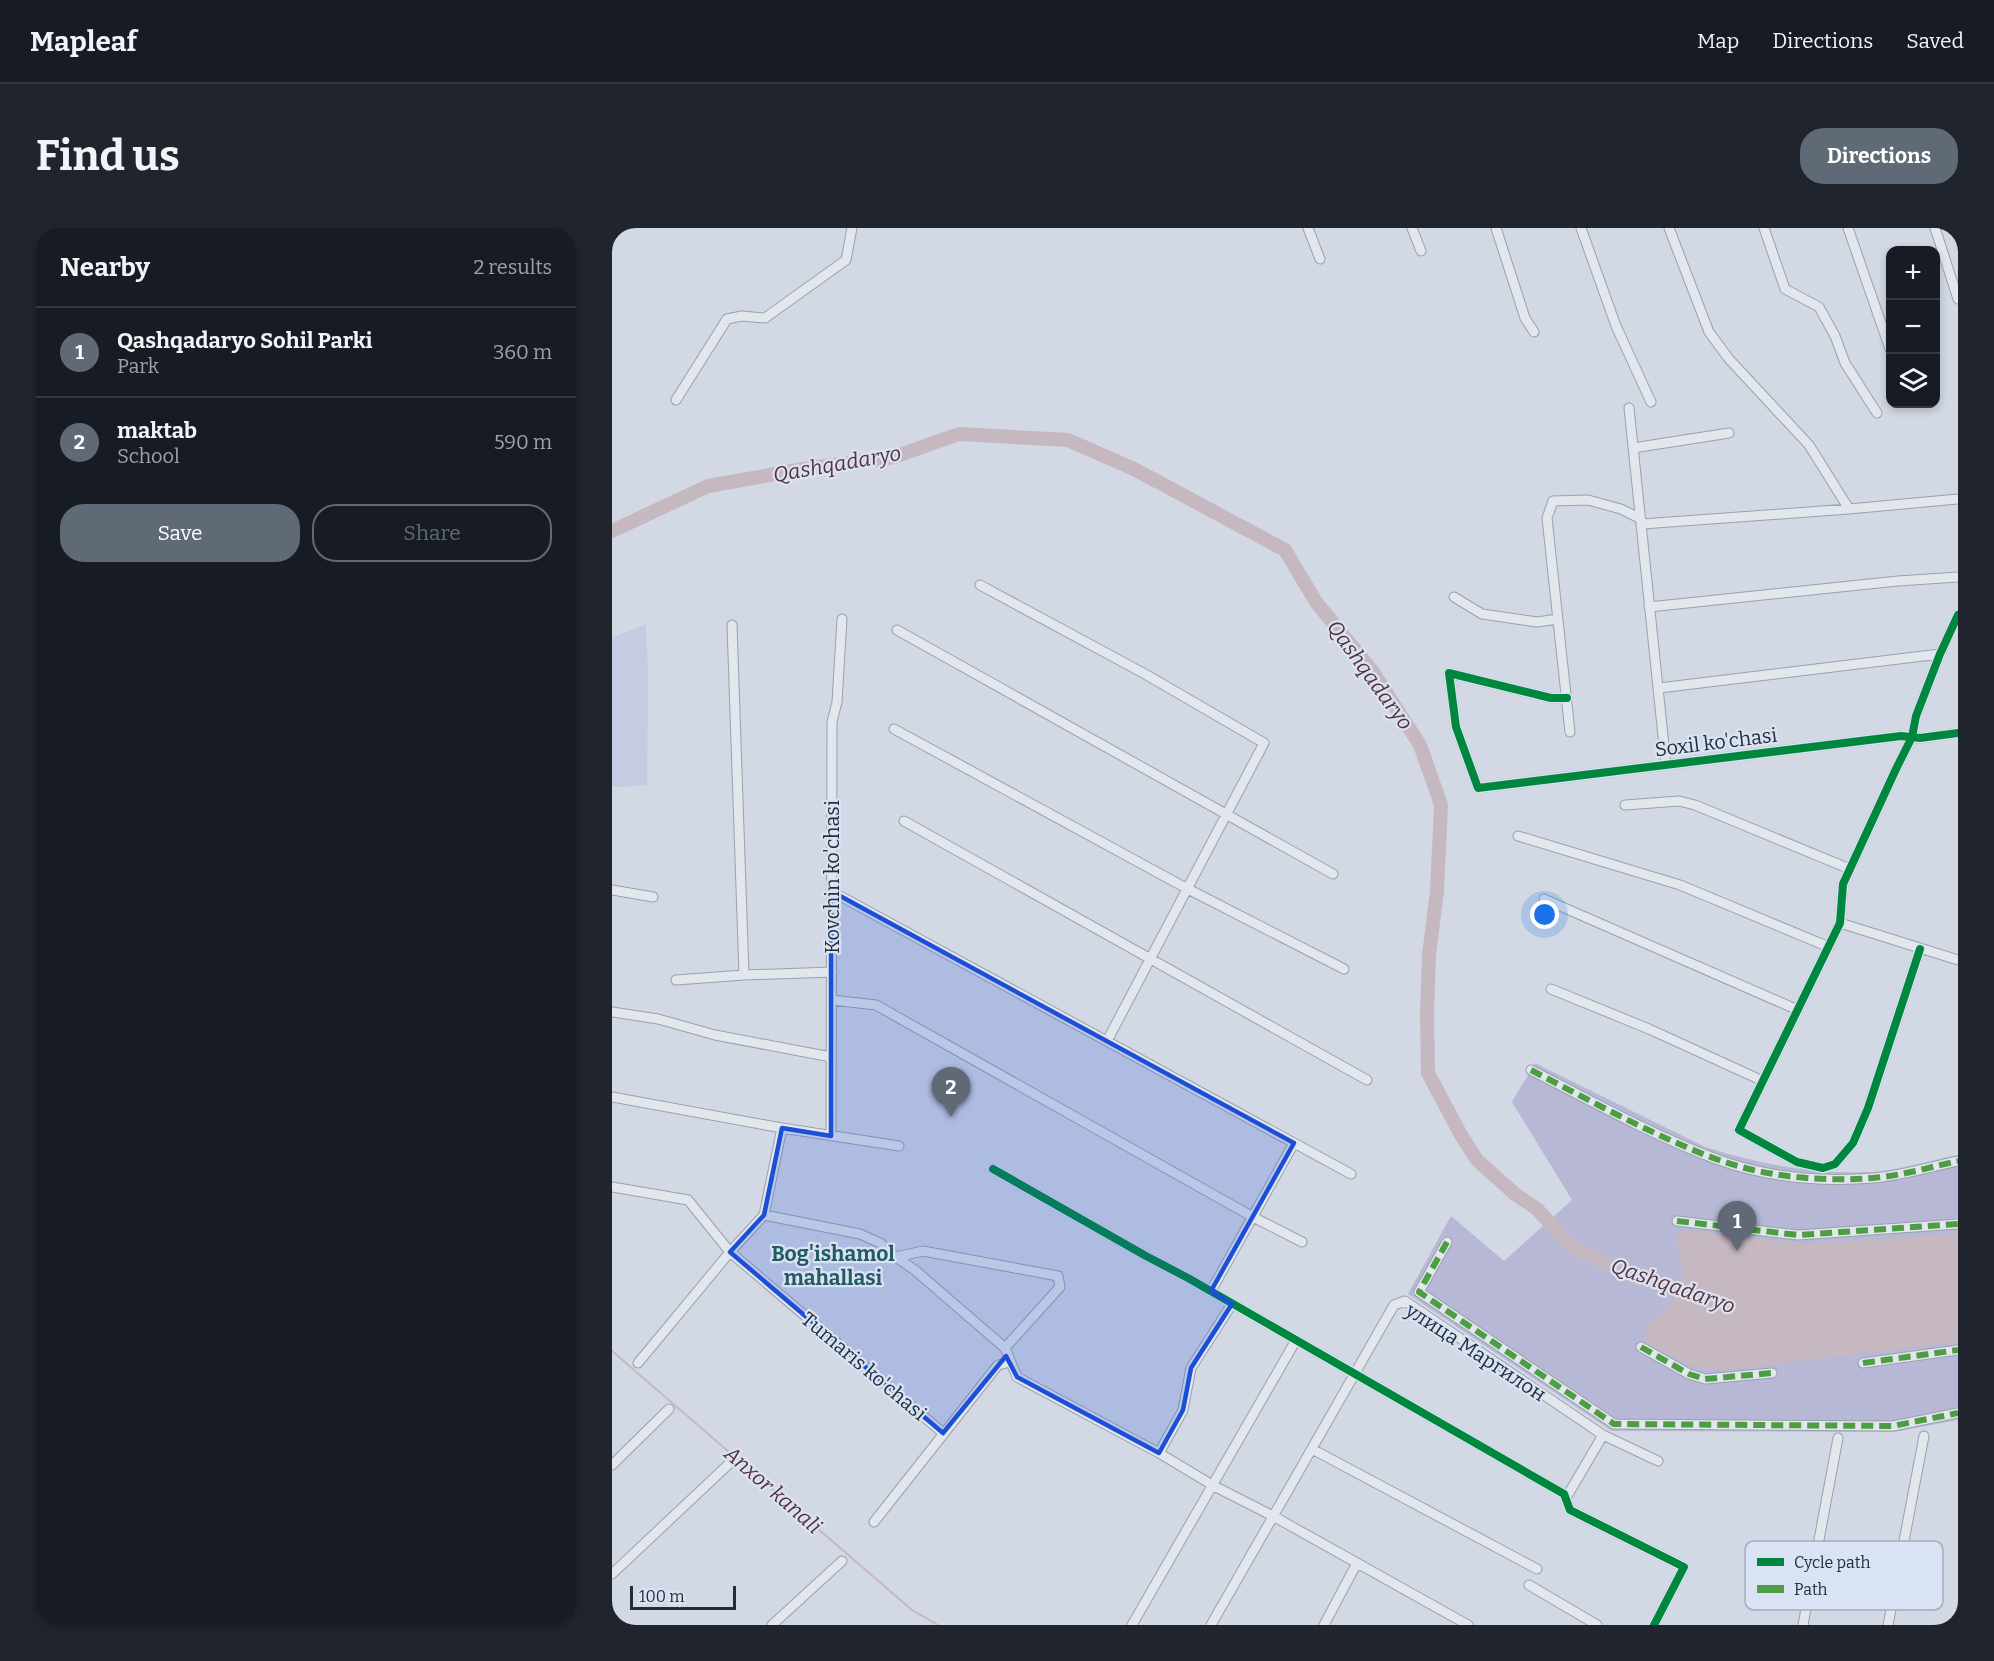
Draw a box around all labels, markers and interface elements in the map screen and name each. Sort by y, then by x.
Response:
text: Mapleaf [30,25,137,58]
text: Map [1697,28,1739,54]
text: Directions [1772,28,1873,54]
text: Saved [1906,28,1964,54]
button: Directions [1800,128,1958,184]
text: Find us [36,131,180,181]
map controls [1886,246,1940,408]
button: + [1886,246,1940,300]
text: Nearby [60,252,150,283]
text: 2 results [473,255,552,279]
button: − [1886,300,1940,354]
text: Qashqadaryo Sohil Parki [117,327,372,354]
text: 1 [75,340,84,364]
text: 360 m [493,340,552,364]
text: Park [117,354,159,378]
button: layers [1886,354,1940,408]
text: maktab [117,417,197,444]
text: 2 [74,430,85,454]
text: 590 m [494,430,552,454]
water label: Qashqadaryo [771,440,903,488]
text: School [117,444,180,468]
button: Save [60,504,300,562]
button: Share [312,504,552,562]
water label: Qashqadaryo [1321,615,1419,735]
street label: Soxil ko'chasi [1653,723,1779,761]
street label: Kovchin ko'chasi [820,800,844,954]
your location [1530,900,1559,929]
pin: 2 [932,1068,970,1117]
pin: 1 [1718,1202,1756,1251]
district label: Bog'ishamol mahallasi [771,1241,895,1291]
water label: Qashqadaryo [1608,1253,1738,1319]
street label: улица Маргилон [1401,1297,1551,1406]
street label: Tumaris ko'chasi [797,1307,931,1425]
water label: Anxor kanali [718,1440,827,1539]
legend [1745,1541,1943,1610]
text: Cycle path [1794,1553,1870,1572]
text: Path [1794,1580,1828,1599]
scale bar [630,1583,736,1610]
text: 100 m [639,1587,684,1606]

